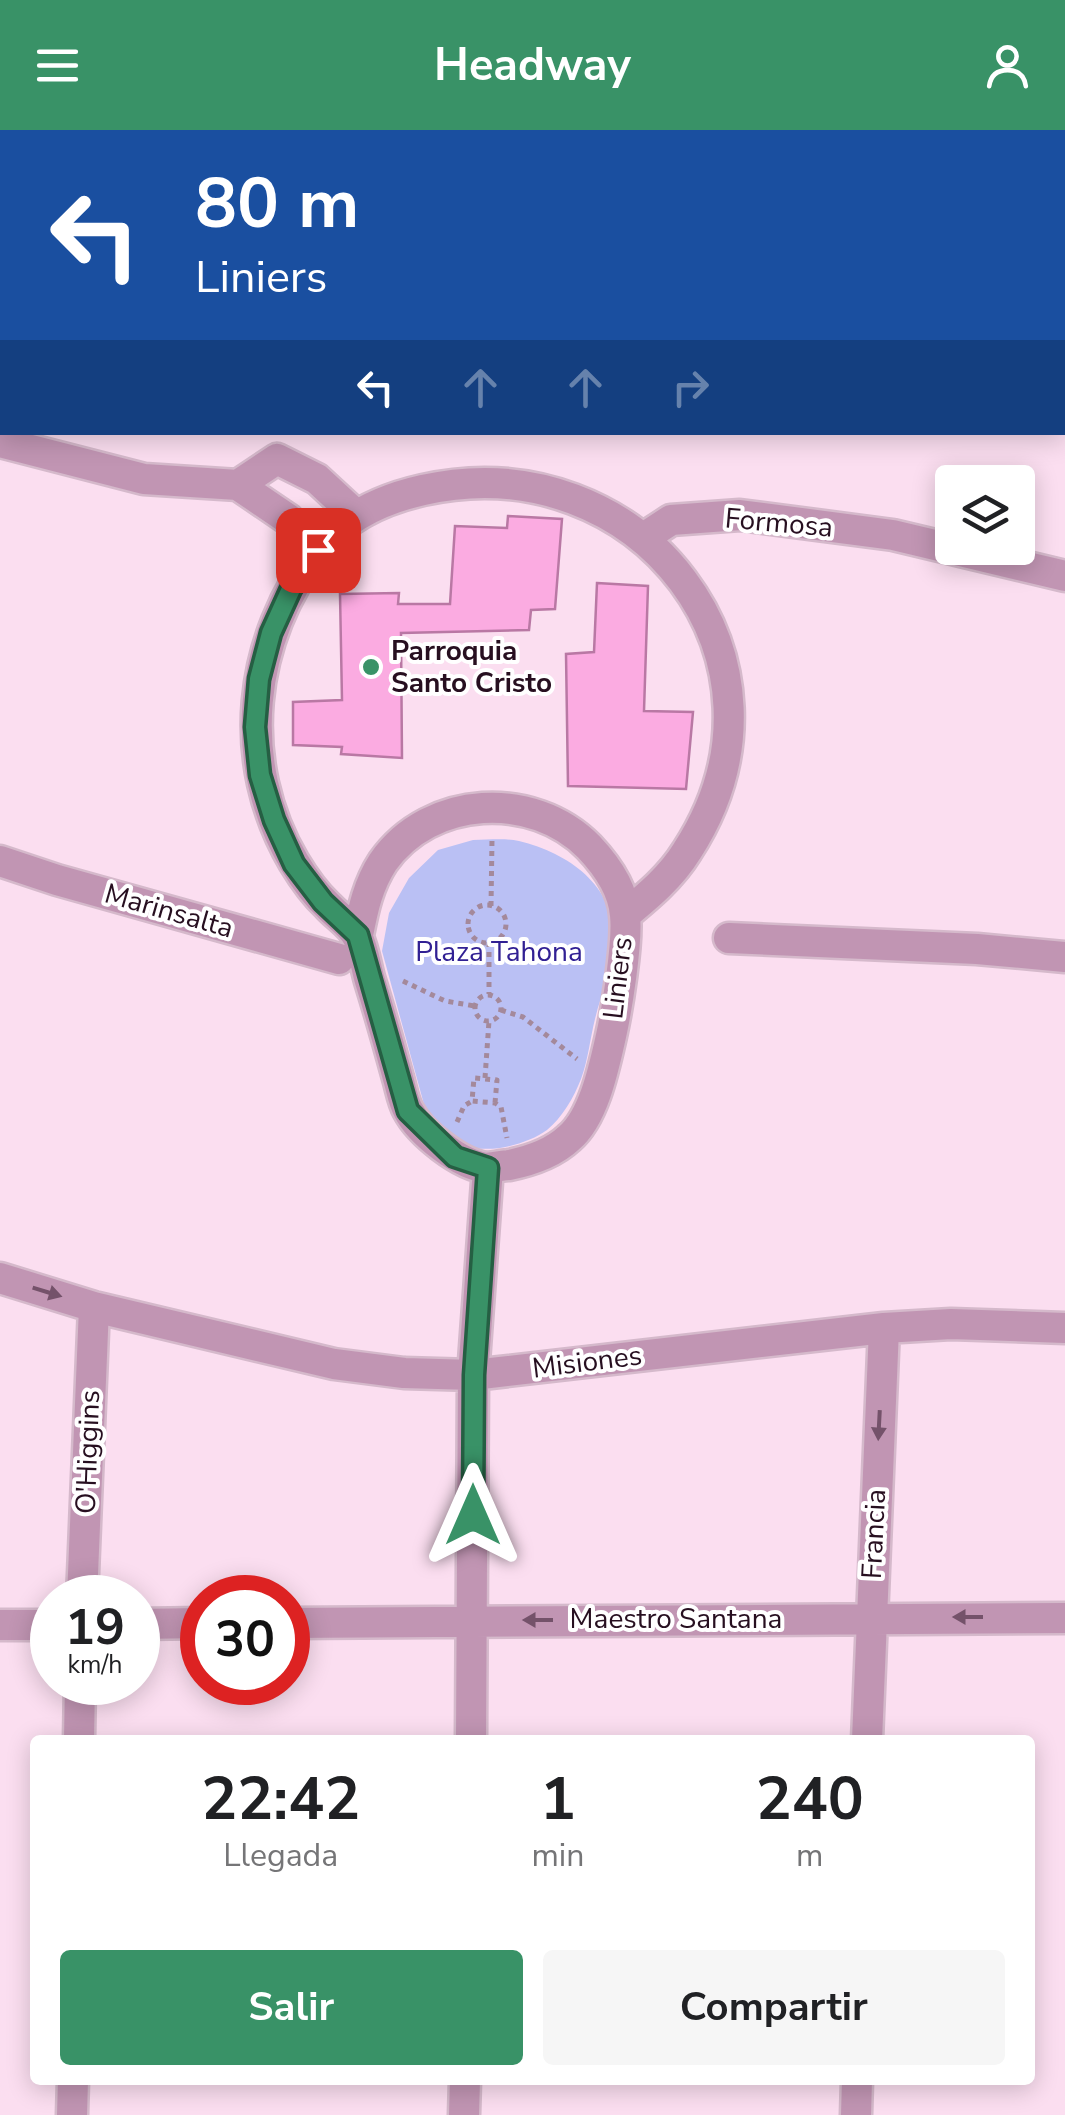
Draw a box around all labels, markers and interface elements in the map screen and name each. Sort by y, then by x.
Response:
text: Headway [434,35,631,96]
icon: menu [30,38,85,93]
icon: person [980,38,1035,93]
text: 80 m [195,156,359,252]
icon: left [30,170,160,300]
text: Liniers [195,247,327,308]
icon: left [348,360,403,415]
icon: ahead [453,360,508,415]
icon: ahead [558,360,613,415]
icon: right [663,360,718,415]
map controls [935,465,1035,565]
button: layers [935,465,1035,565]
street label: Formosa [723,499,835,547]
pin [276,508,361,593]
icon: arrive [291,523,346,578]
place label: Parroquia Santo Cristo [391,632,552,702]
marker: Parroquia Santo Cristo [360,656,382,678]
street label: Marinsalta [100,875,238,947]
park label: Plaza Tahona [415,933,583,971]
street label: Liniers [594,935,642,1021]
one-way arrow [32,1286,62,1301]
street label: Misiones [530,1336,644,1388]
street label: O'Higgins [67,1389,109,1515]
one-way arrow [871,1410,887,1442]
position arrow [421,1463,525,1567]
street label: Francia [853,1488,895,1580]
speed limit sign: 30 [180,1575,310,1705]
text: 19 [65,1593,125,1662]
street label: Maestro Santana [570,1600,782,1638]
one-way arrow [951,1609,983,1625]
one-way arrow [521,1612,553,1628]
text: km/h [67,1648,123,1682]
text: 22:42 [201,1758,360,1840]
text: 1 [540,1758,576,1840]
text: 240 [756,1758,864,1840]
text: Llegada [223,1834,338,1877]
text: min [531,1834,584,1877]
text: m [796,1834,823,1877]
button: Salir [60,1950,523,2065]
button: Compartir [543,1950,1005,2065]

